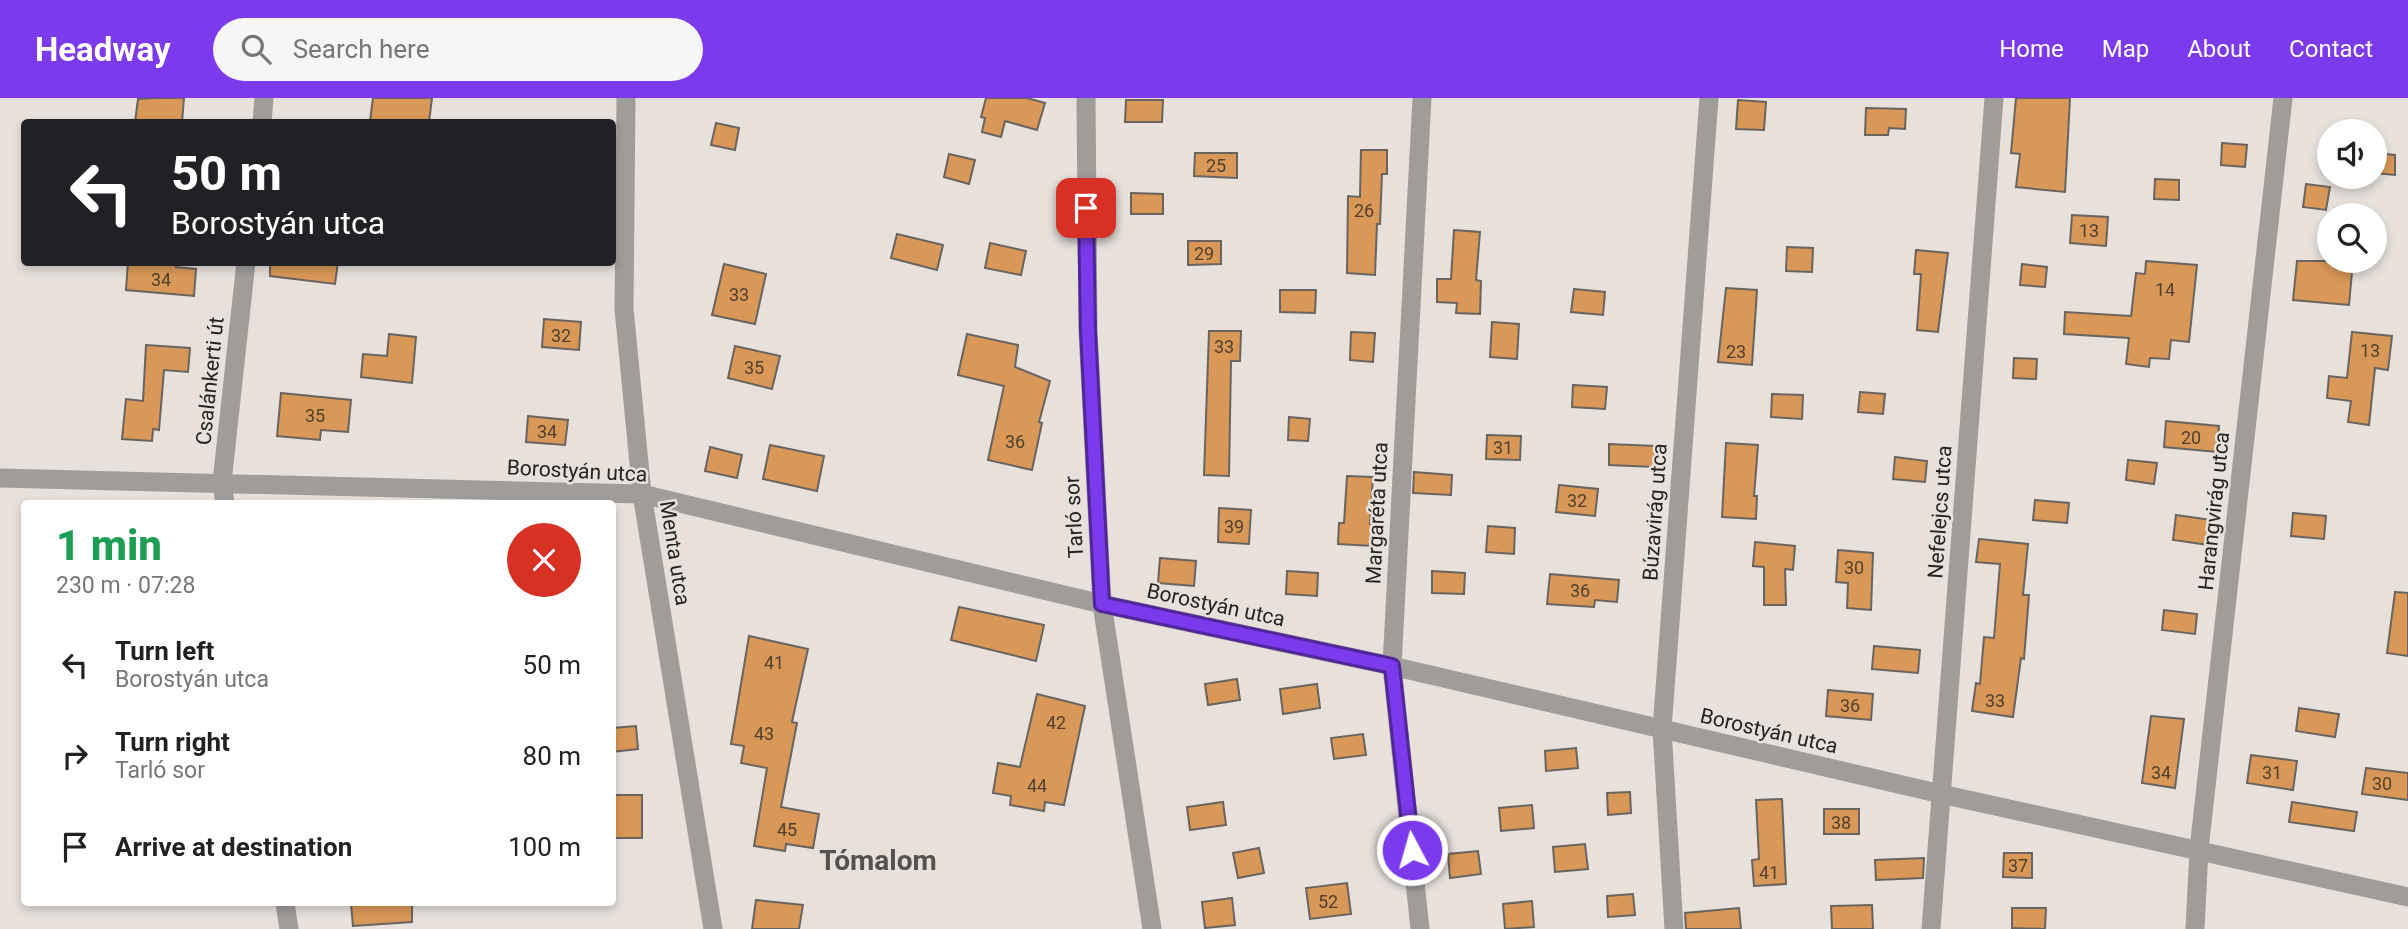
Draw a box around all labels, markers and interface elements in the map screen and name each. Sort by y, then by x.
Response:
search box [213,18,703,81]
text: Headway [35,30,171,69]
icon: search [237,30,275,68]
text: Search here [293,34,429,64]
text: Home [1999,35,2064,63]
text: Map [2102,35,2149,63]
text: About [2187,35,2251,63]
text: Contact [2289,35,2373,63]
map controls [2317,119,2387,273]
button: sound [2317,119,2387,189]
text: 50 m [171,145,282,202]
icon: left [56,147,147,238]
house number: 25 [1206,155,1226,176]
pin [1056,178,1116,238]
icon: arrive [1067,189,1105,227]
house number: 26 [1354,200,1374,221]
button: search [2317,203,2387,273]
text: Borostyán utca [171,204,385,242]
house number: 13 [2079,220,2099,241]
house number: 29 [1194,243,1214,264]
house number: 34 [151,269,171,290]
house number: 14 [2155,279,2175,300]
house number: 33 [729,284,749,305]
street label: Csalánkerti út [191,316,229,446]
house number: 32 [551,325,571,346]
house number: 33 [1214,336,1234,357]
house number: 13 [2360,340,2380,361]
house number: 23 [1726,341,1746,362]
house number: 35 [744,357,764,378]
house number: 35 [305,405,325,426]
house number: 34 [537,421,557,442]
house number: 20 [2181,427,2201,448]
house number: 36 [1005,431,1025,452]
street label: Harangvirág utca [2194,431,2234,591]
house number: 31 [1493,437,1513,458]
street label: Margaréta utca [1361,441,1393,585]
street label: Búzavirág utca [1638,443,1672,581]
street label: Nefelejcs utca [1923,445,1957,579]
street label: Borostyán utca [506,455,648,487]
street label: Tarló sor [1060,475,1088,559]
house number: 32 [1567,490,1587,511]
street label: Menta utca [655,499,695,607]
house number: 39 [1224,516,1244,537]
text: 1 min [56,521,162,570]
button: close [507,523,581,597]
house number: 30 [1844,557,1864,578]
text: 230 m · 07:28 [56,572,195,599]
street label: Borostyán utca [1145,579,1287,631]
house number: 36 [1570,580,1590,601]
text: Turn left [115,636,214,666]
icon: left [56,646,94,684]
text: 50 m [523,650,581,680]
house number: 41 [764,652,784,673]
text: Borostyán utca [115,666,269,693]
house number: 33 [1985,690,2005,711]
house number: 36 [1840,695,1860,716]
street label: Borostyán utca [1698,704,1840,758]
house number: 42 [1046,712,1066,733]
house number: 43 [754,723,774,744]
text: Turn right [115,727,230,757]
icon: right [56,737,94,775]
text: 80 m [523,741,581,771]
text: Tarló sor [115,757,205,784]
house number: 34 [2151,762,2171,783]
house number: 31 [2262,762,2282,783]
house number: 30 [2372,773,2392,794]
house number: 44 [1027,775,1047,796]
house number: 38 [1831,812,1851,833]
position arrow [1375,813,1449,887]
house number: 45 [777,819,797,840]
icon: arrive [56,828,94,866]
text: Arrive at destination [115,832,352,862]
text: 100 m [508,832,581,862]
district label: Tómalom [819,844,937,877]
house number: 37 [2008,855,2028,876]
house number: 41 [1759,862,1779,883]
house number: 52 [1318,891,1338,912]

